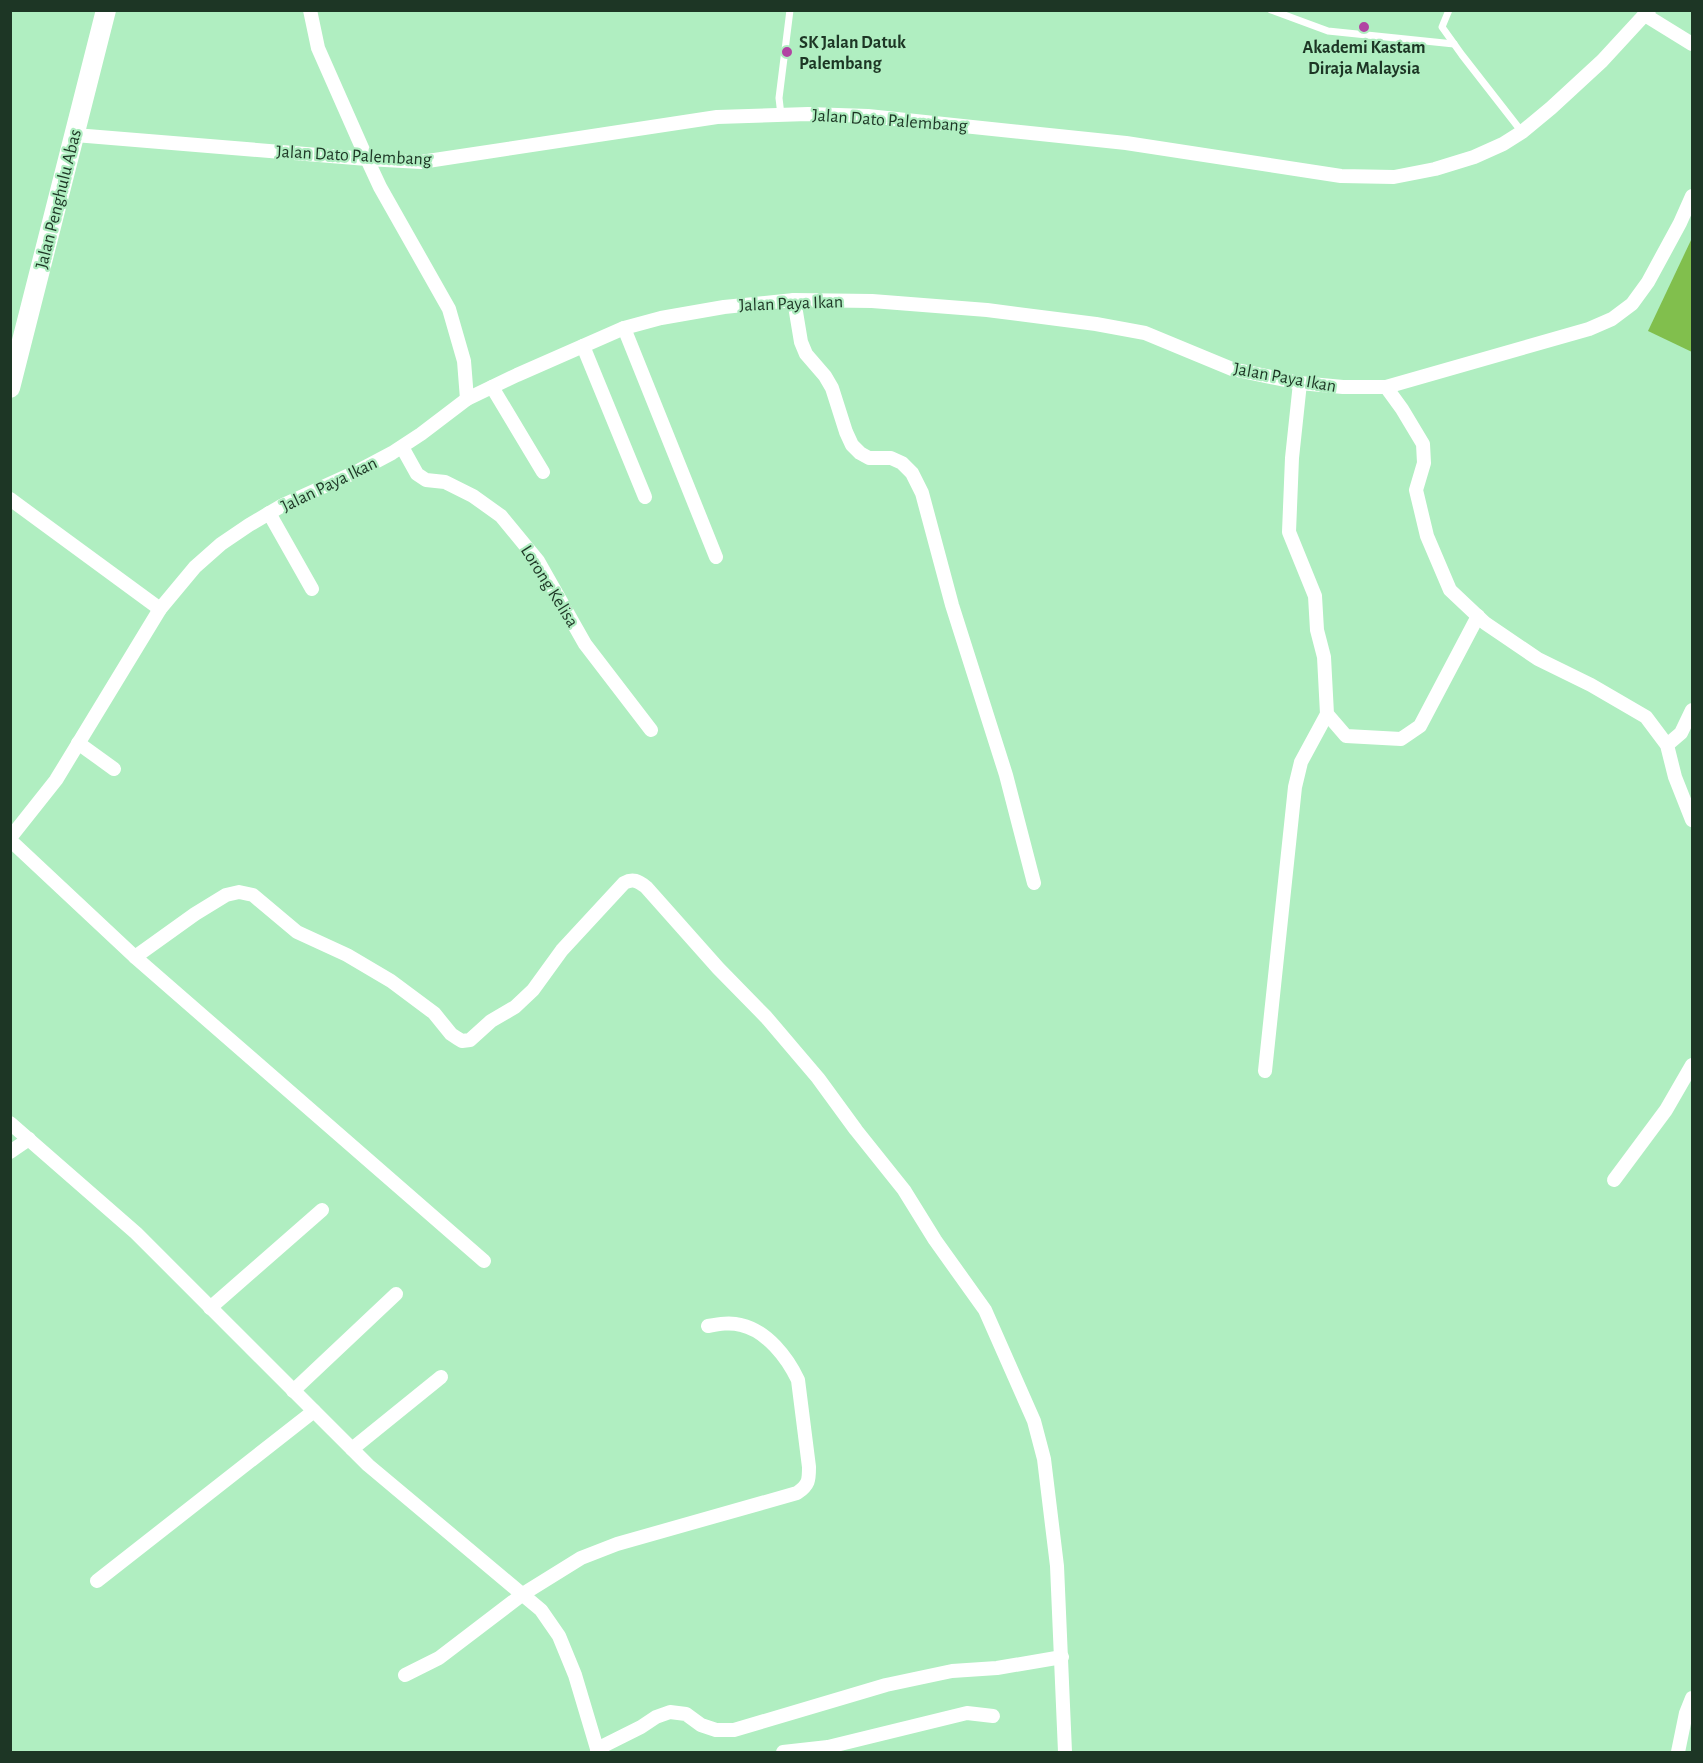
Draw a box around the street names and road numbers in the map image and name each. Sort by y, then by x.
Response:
street label: Jalan Dato Palembang [812,107,968,135]
street label: Jalan Penghulu Abas [33,128,85,271]
street label: Jalan Dato Palembang [276,143,432,169]
street label: Jalan Paya Ikan [739,293,843,315]
street label: Jalan Paya Ikan [1232,360,1338,396]
street label: Jalan Paya Ikan [279,454,380,516]
street label: Lorong Kelisa [517,542,581,631]

